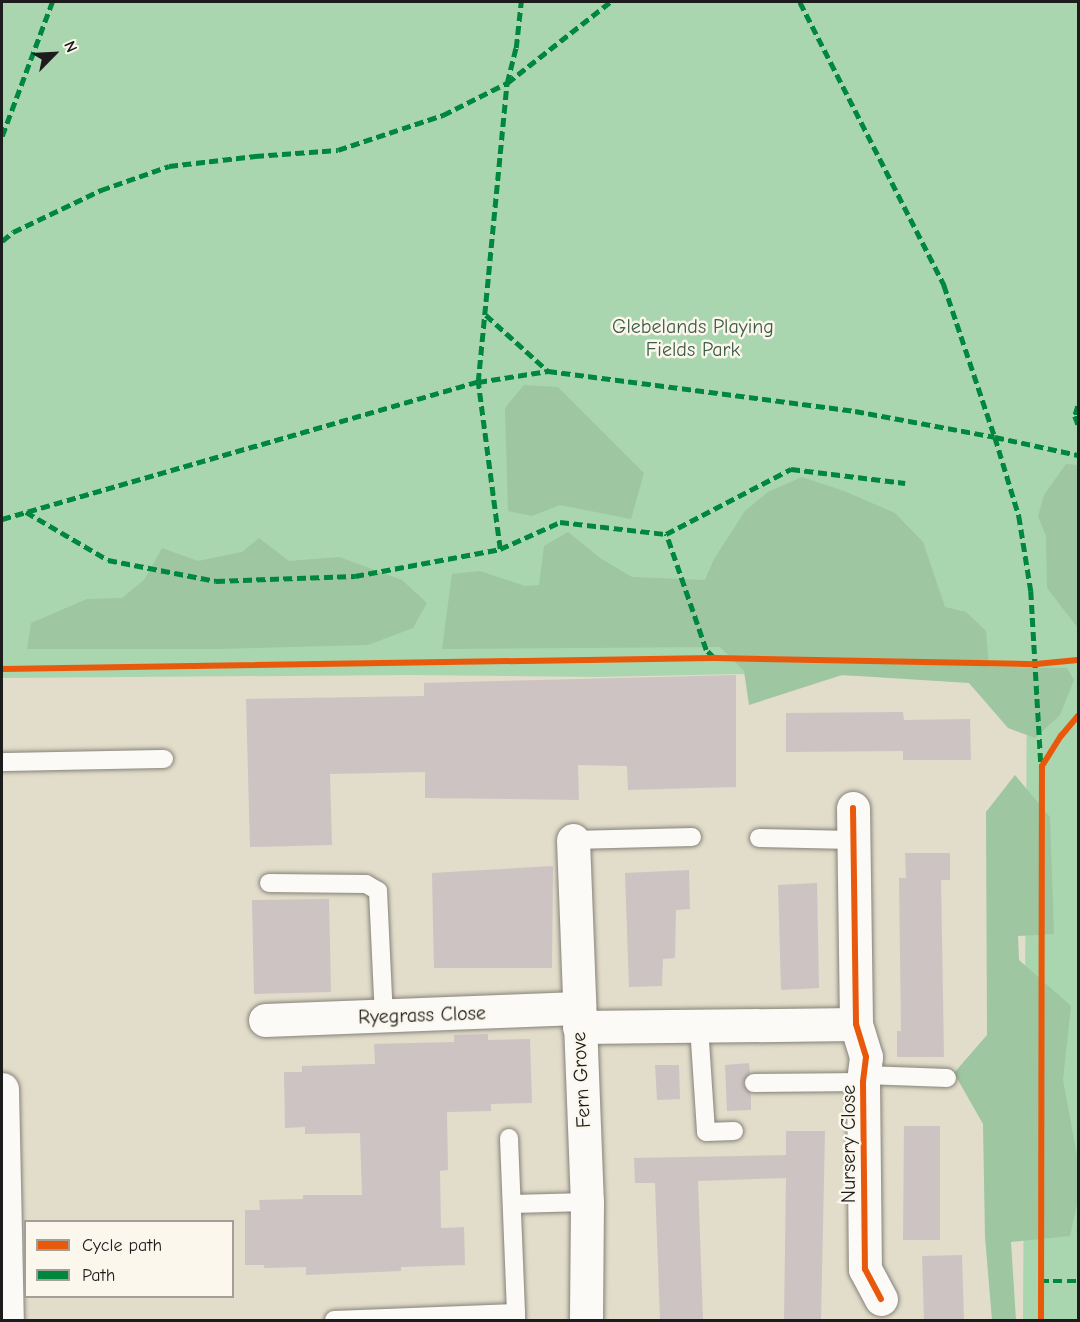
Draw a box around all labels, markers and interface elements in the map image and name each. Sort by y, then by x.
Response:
north arrow [24,24,84,84]
text: N [60,38,81,55]
park label: Glebelands Playing Fields Park [612,315,774,362]
street label: Ryegrass Close [358,1001,486,1029]
street label: Fern Grove [566,1031,596,1129]
street label: Nursery Close [836,1085,860,1203]
legend [24,1220,234,1298]
text: Cycle path [82,1235,162,1256]
text: Path [82,1265,115,1286]

